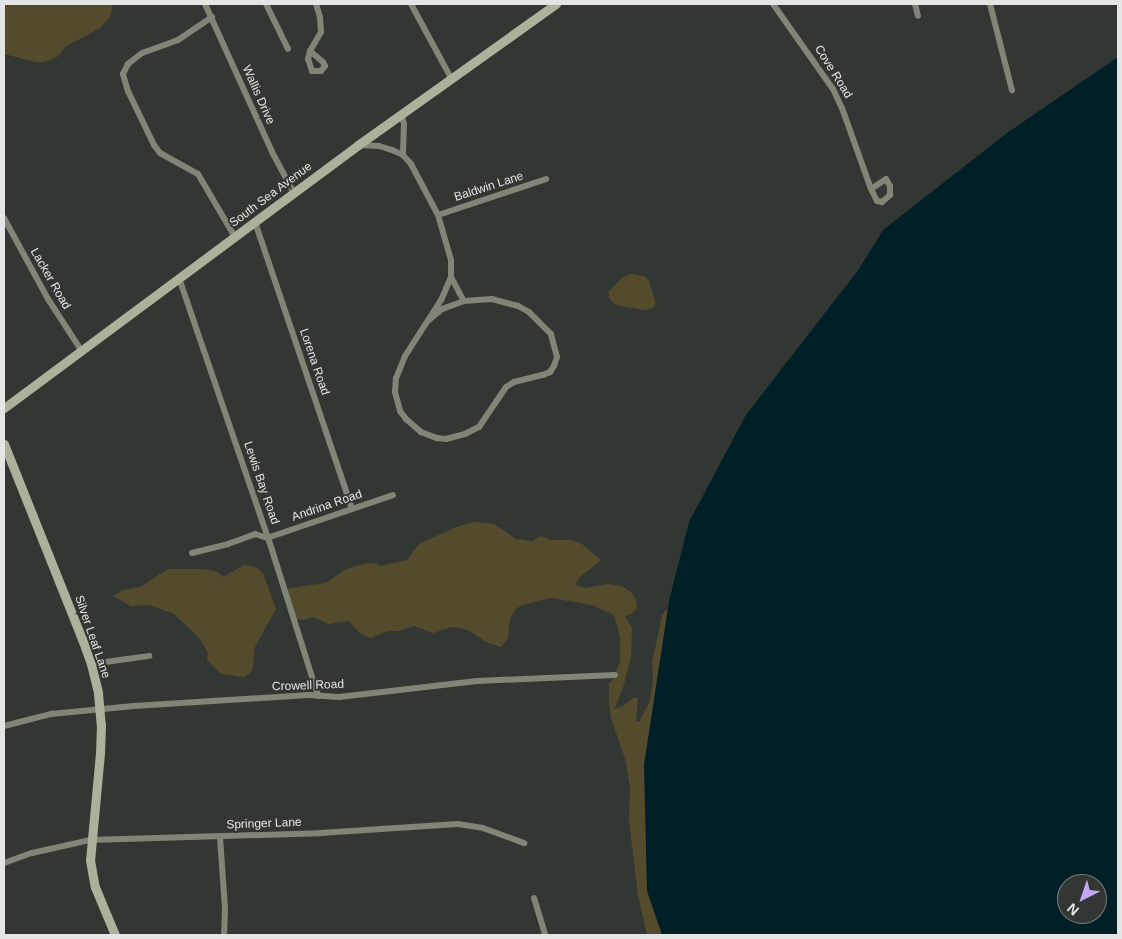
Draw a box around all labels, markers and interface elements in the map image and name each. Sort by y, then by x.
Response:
street label: Cove Road [811,43,855,101]
street label: Wallis Drive [239,63,277,127]
street label: South Sea Avenue [227,159,315,231]
street label: Baldwin Lane [453,169,525,205]
street label: Lacker Road [27,246,73,312]
street label: Lorena Road [296,327,332,397]
street label: Lewis Bay Road [240,440,282,526]
street label: Andrina Road [290,487,364,525]
street label: Silver Leaf Lane [71,594,113,680]
street label: Crowell Road [272,678,344,694]
street label: Springer Lane [226,815,302,833]
north arrow [1057,874,1107,924]
text: N [1064,900,1082,919]

